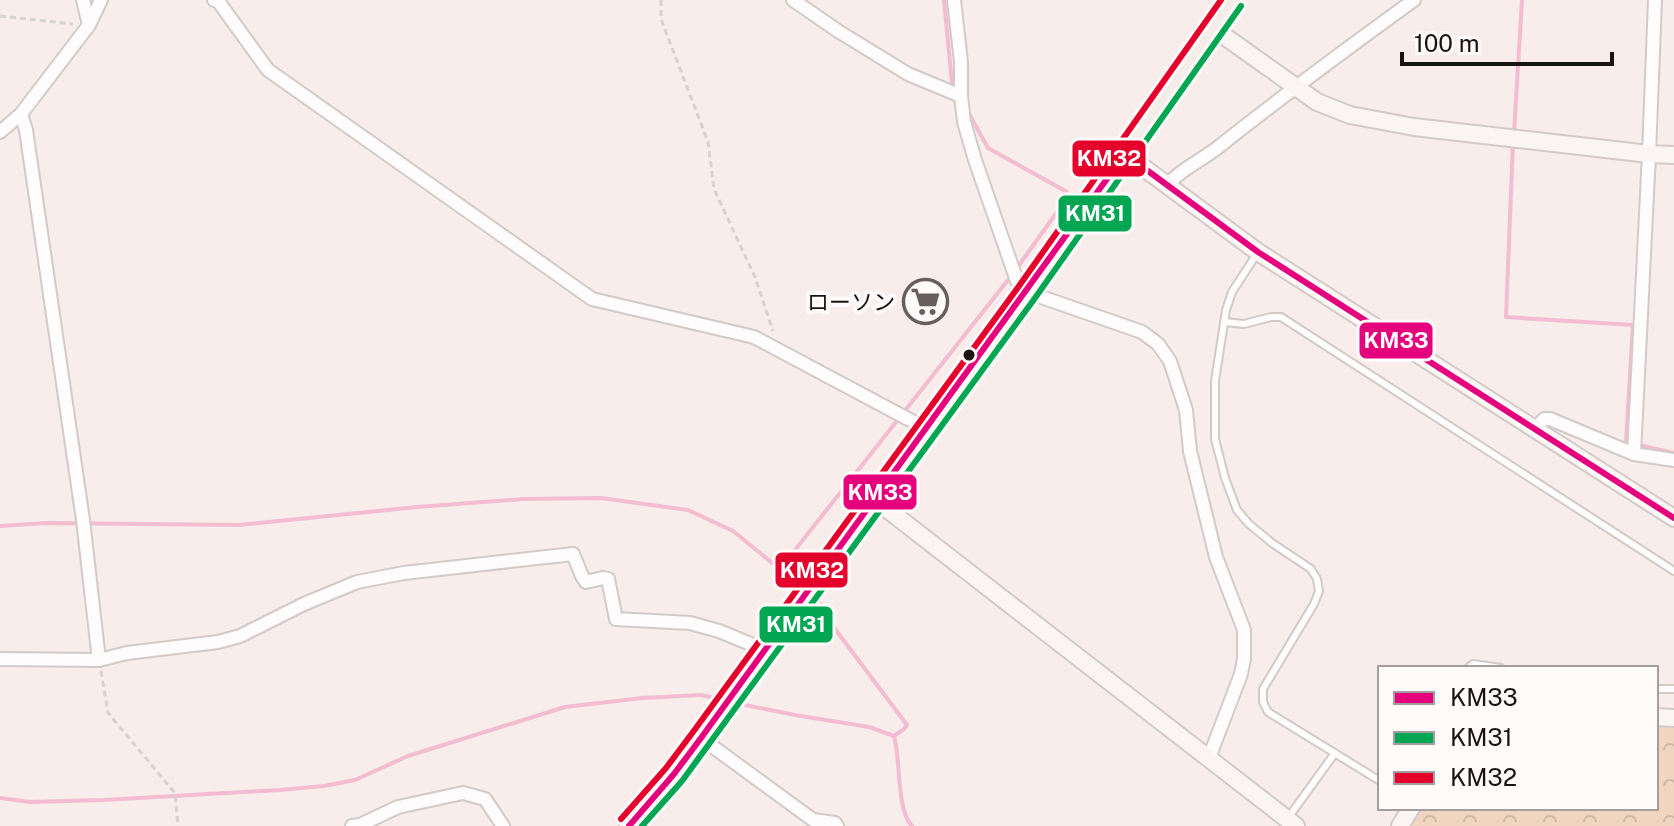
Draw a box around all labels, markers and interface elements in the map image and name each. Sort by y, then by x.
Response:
scale bar [1402,16,1612,66]
text: 100 m [1414,29,1480,57]
line badge: KM32 [1071,139,1147,178]
text: KM32 [1077,145,1141,171]
line badge: KM31 [1057,194,1133,233]
text: KM31 [1065,200,1125,226]
supermarket icon: ローソン [902,278,950,326]
place label: ローソン [807,289,895,315]
line badge: KM33 [1358,321,1434,360]
text: KM33 [1363,327,1429,353]
unlabelled marker [961,347,977,363]
line badge: KM33 [842,473,918,511]
text: KM33 [847,479,913,505]
line badge: KM32 [774,551,849,589]
text: KM32 [780,557,844,583]
line badge: KM31 [758,605,834,644]
text: KM31 [766,611,826,637]
legend [1378,666,1658,810]
text: KM33 [1450,683,1518,711]
text: KM31 [1450,723,1513,751]
text: KM32 [1450,763,1517,791]

